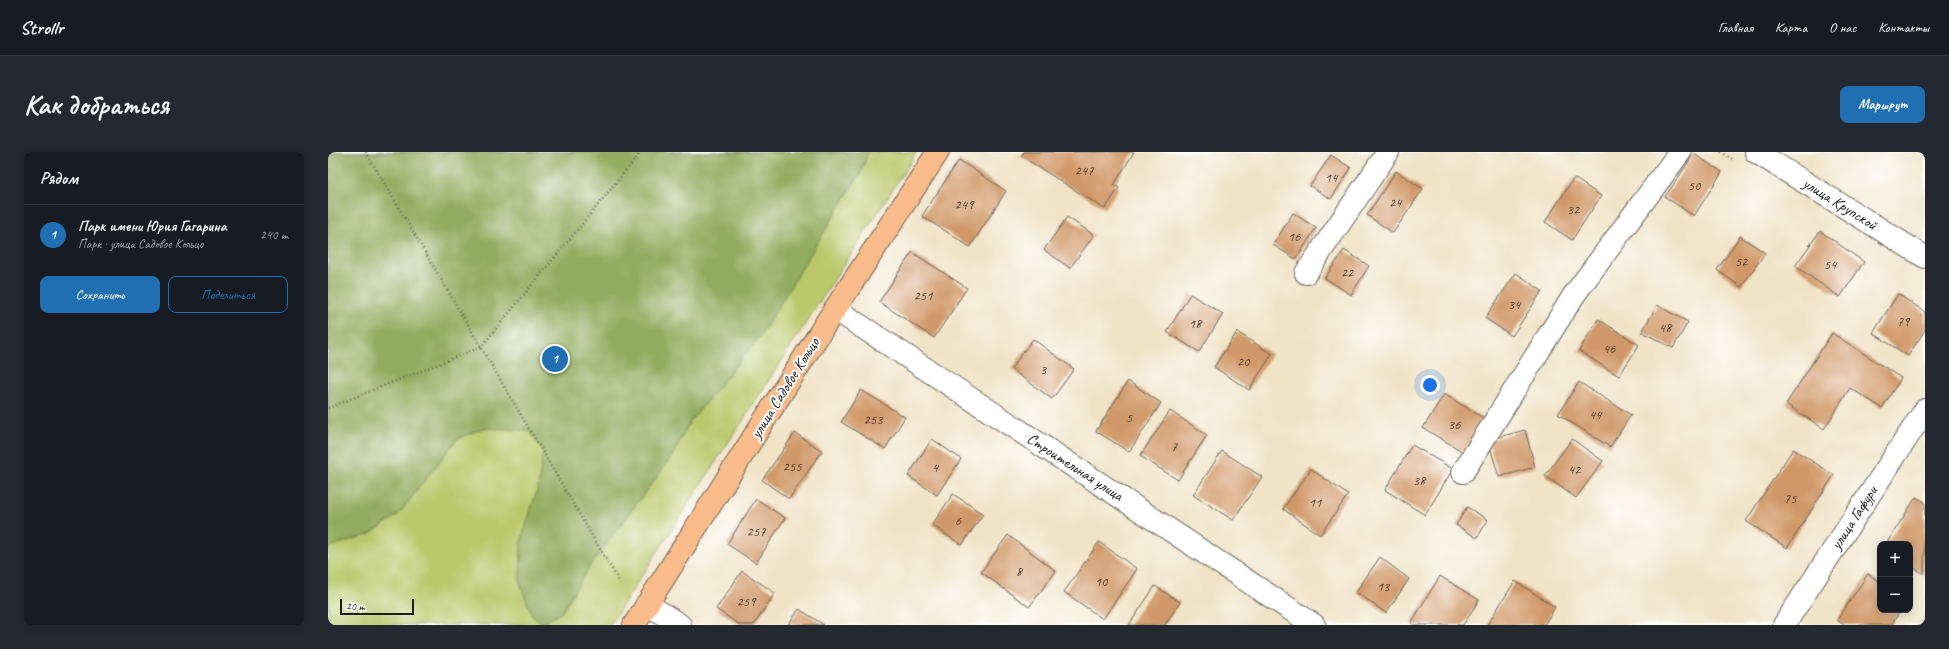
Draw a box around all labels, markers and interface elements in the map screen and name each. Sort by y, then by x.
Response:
text: Strollr [20,16,63,40]
text: Главная [1718,19,1753,36]
text: Карта [1775,19,1807,36]
text: О нас [1829,19,1856,36]
text: Контакты [1878,19,1929,36]
button: Маршрут [1840,86,1925,123]
text: Как добраться [24,87,169,122]
house number: 247 [1075,162,1094,179]
text: Рядом [40,168,78,189]
house number: 14 [1325,169,1339,186]
street label: улица Крупской [1798,173,1882,235]
house number: 50 [1688,177,1702,194]
house number: 24 [1389,194,1403,211]
house number: 249 [955,196,975,213]
house number: 32 [1567,201,1581,218]
text: Парк имени Юрия Гагарина [78,217,226,236]
text: 1 [50,227,56,243]
text: 240 m [260,227,288,243]
house number: 16 [1288,228,1301,245]
text: Парк · улица Садовое Кольцо [78,236,203,252]
house number: 52 [1735,253,1749,270]
house number: 54 [1824,256,1838,273]
house number: 22 [1341,264,1355,281]
button: Сохранить [40,276,160,313]
button: Поделиться [168,276,288,313]
house number: 251 [914,287,933,304]
house number: 34 [1508,296,1522,313]
house number: 79 [1897,313,1911,330]
house number: 18 [1189,315,1203,332]
house number: 48 [1659,319,1673,336]
street label: улица Садовое Кольцо [746,333,825,443]
house number: 46 [1603,340,1616,357]
pin: 1 [542,344,568,374]
house number: 20 [1237,353,1251,370]
house number: 3 [1040,361,1048,378]
your location [1420,375,1440,395]
house number: 44 [1589,406,1603,423]
house number: 5 [1126,409,1133,426]
house number: 253 [864,411,884,428]
house number: 36 [1448,416,1461,433]
street label: Строительная улица [1023,428,1128,506]
house number: 7 [1171,438,1178,455]
house number: 255 [783,458,802,475]
house number: 4 [932,459,940,476]
house number: 42 [1568,461,1582,478]
house number: 38 [1413,472,1427,489]
street label: улица Гафури [1826,482,1883,554]
house number: 75 [1784,490,1797,507]
house number: 11 [1309,494,1322,511]
house number: 6 [955,512,962,529]
house number: 257 [747,523,766,540]
map controls [1877,541,1913,613]
button: + [1877,541,1913,577]
house number: 8 [1016,563,1024,580]
house number: 10 [1095,573,1109,590]
button: − [1877,577,1913,613]
house number: 13 [1377,578,1391,595]
house number: 259 [737,593,757,610]
scale bar [340,597,414,616]
text: 20 m [346,599,365,613]

